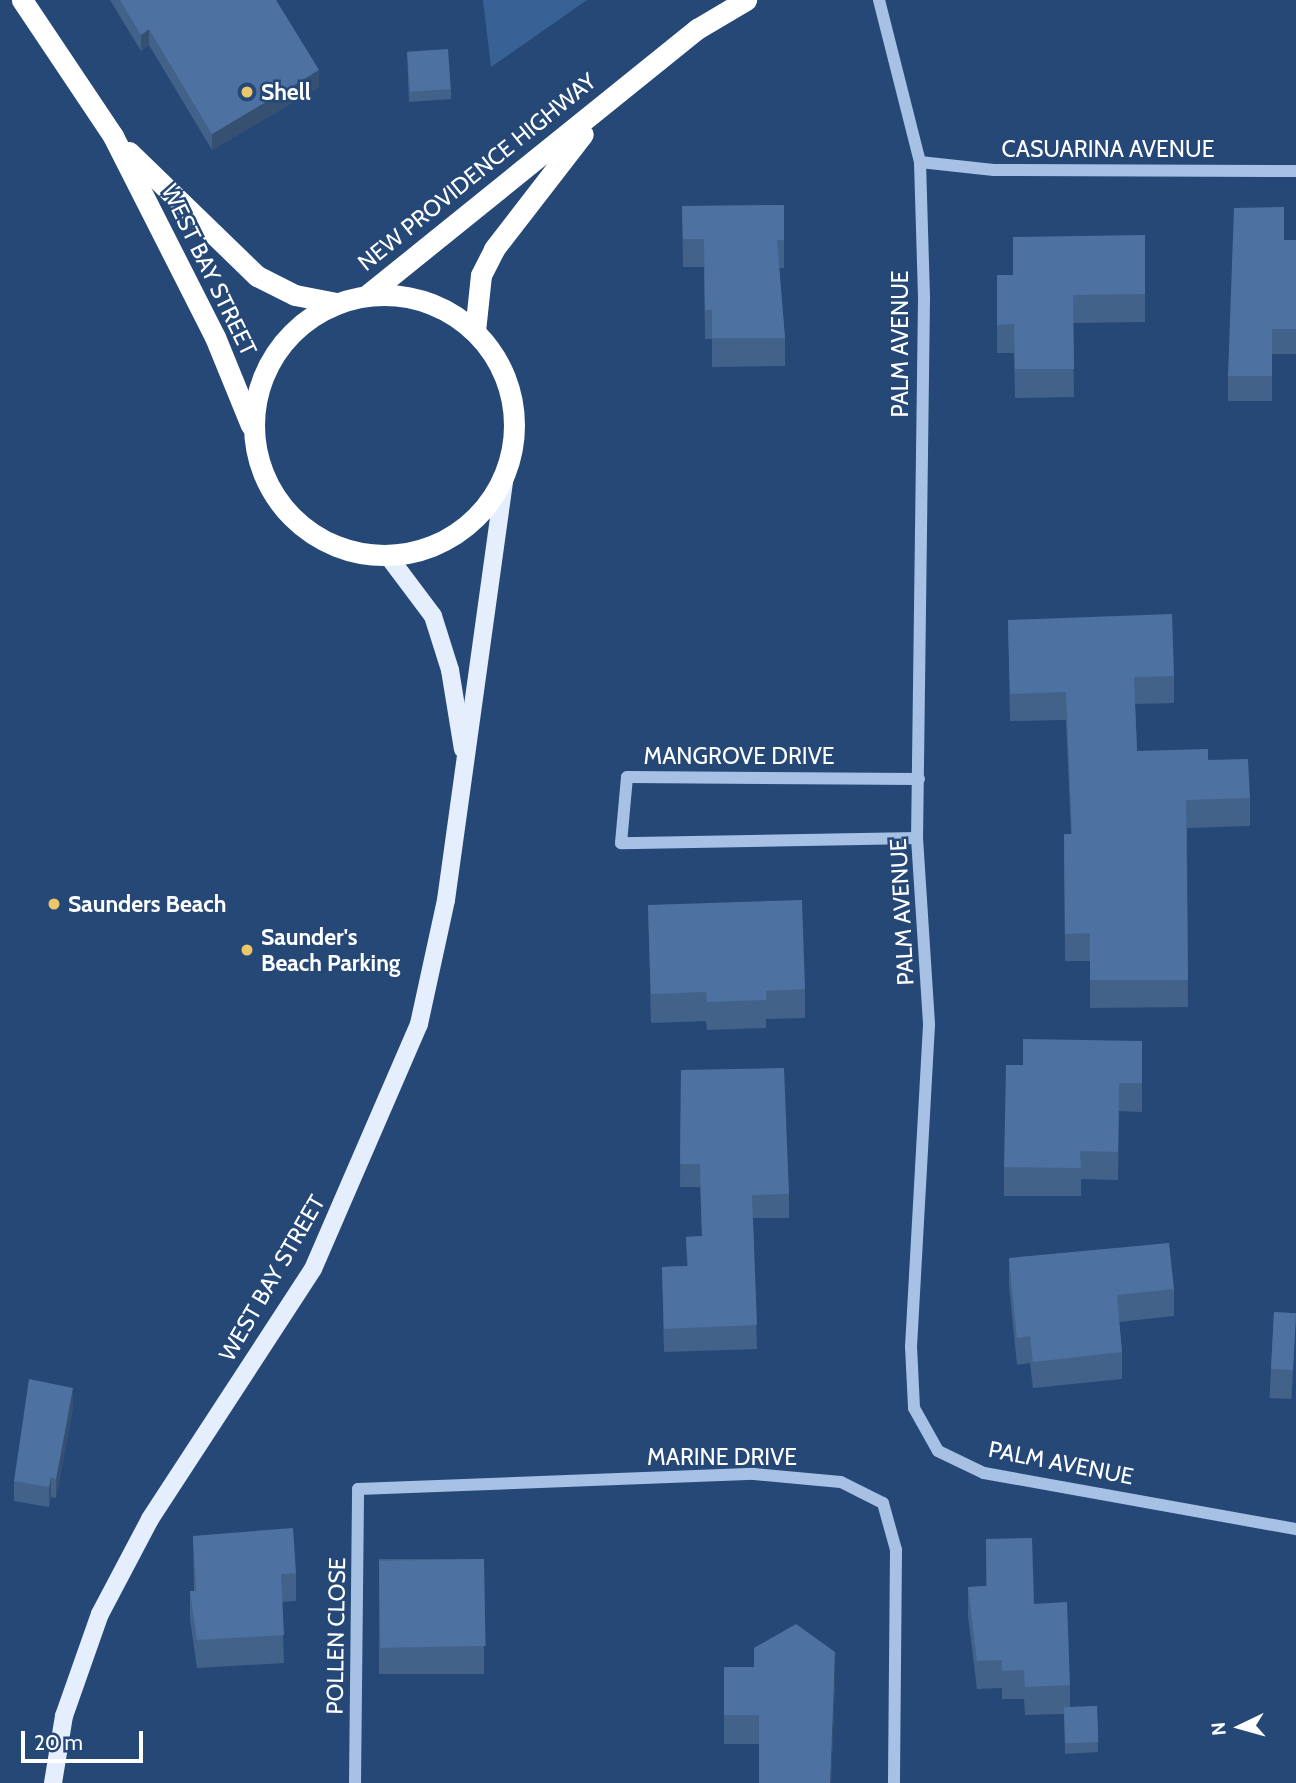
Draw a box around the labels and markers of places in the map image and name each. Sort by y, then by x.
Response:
place label: Shell [261,78,311,106]
marker: Shell [239,84,255,100]
place label: Saunders Beach [68,890,226,918]
marker: Saunders Beach [46,896,62,912]
place label: Saunder's Beach Parking [261,923,400,977]
marker: Saunder's Beach Parking [239,942,255,958]

